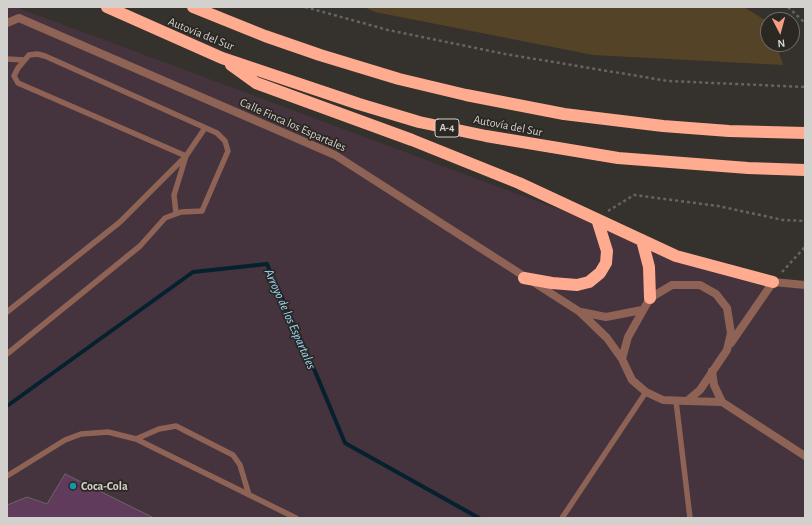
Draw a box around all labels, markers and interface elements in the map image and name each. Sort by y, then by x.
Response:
north arrow [760,12,800,52]
street label: Autovía del Sur [166,14,236,54]
text: N [777,38,786,49]
street label: Calle Finca los Espartales [238,95,348,155]
street label: Autovía del Sur [472,112,544,140]
road number: A-4 [435,119,459,137]
water label: Arroyo de los Espartales [261,266,319,372]
place label: Coca-Cola [81,479,128,493]
marker: Coca-Cola [68,481,78,491]

